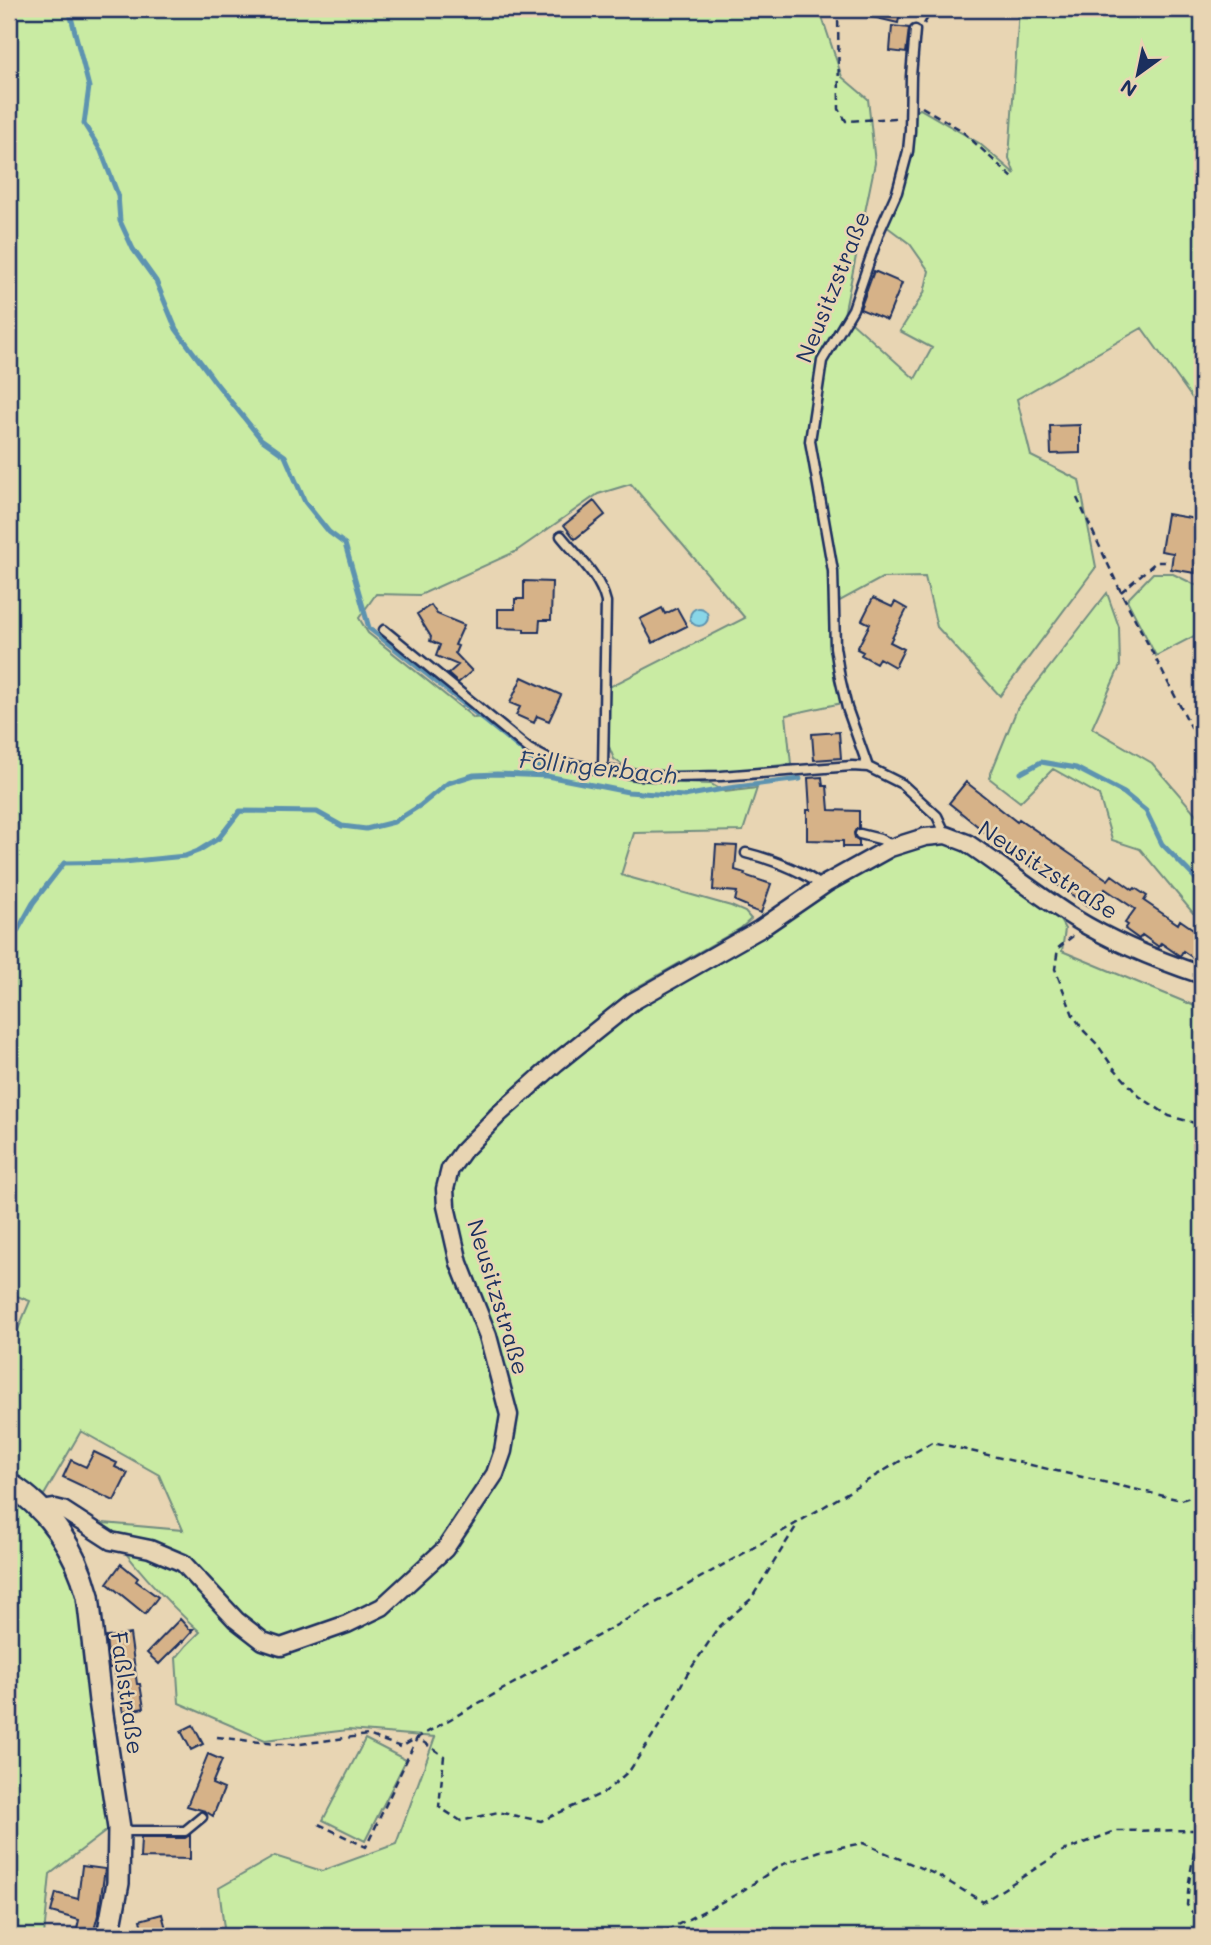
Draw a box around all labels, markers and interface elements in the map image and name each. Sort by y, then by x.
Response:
north arrow [1102,38,1172,108]
text: N [1116,74,1141,103]
street label: Neusitzstraße [788,206,876,367]
water label: Föllingerbach [517,743,679,790]
street label: Neusitzstraße [973,813,1124,926]
street label: Neusitzstraße [461,1215,537,1378]
street label: Faßlstraße [105,1630,151,1756]

